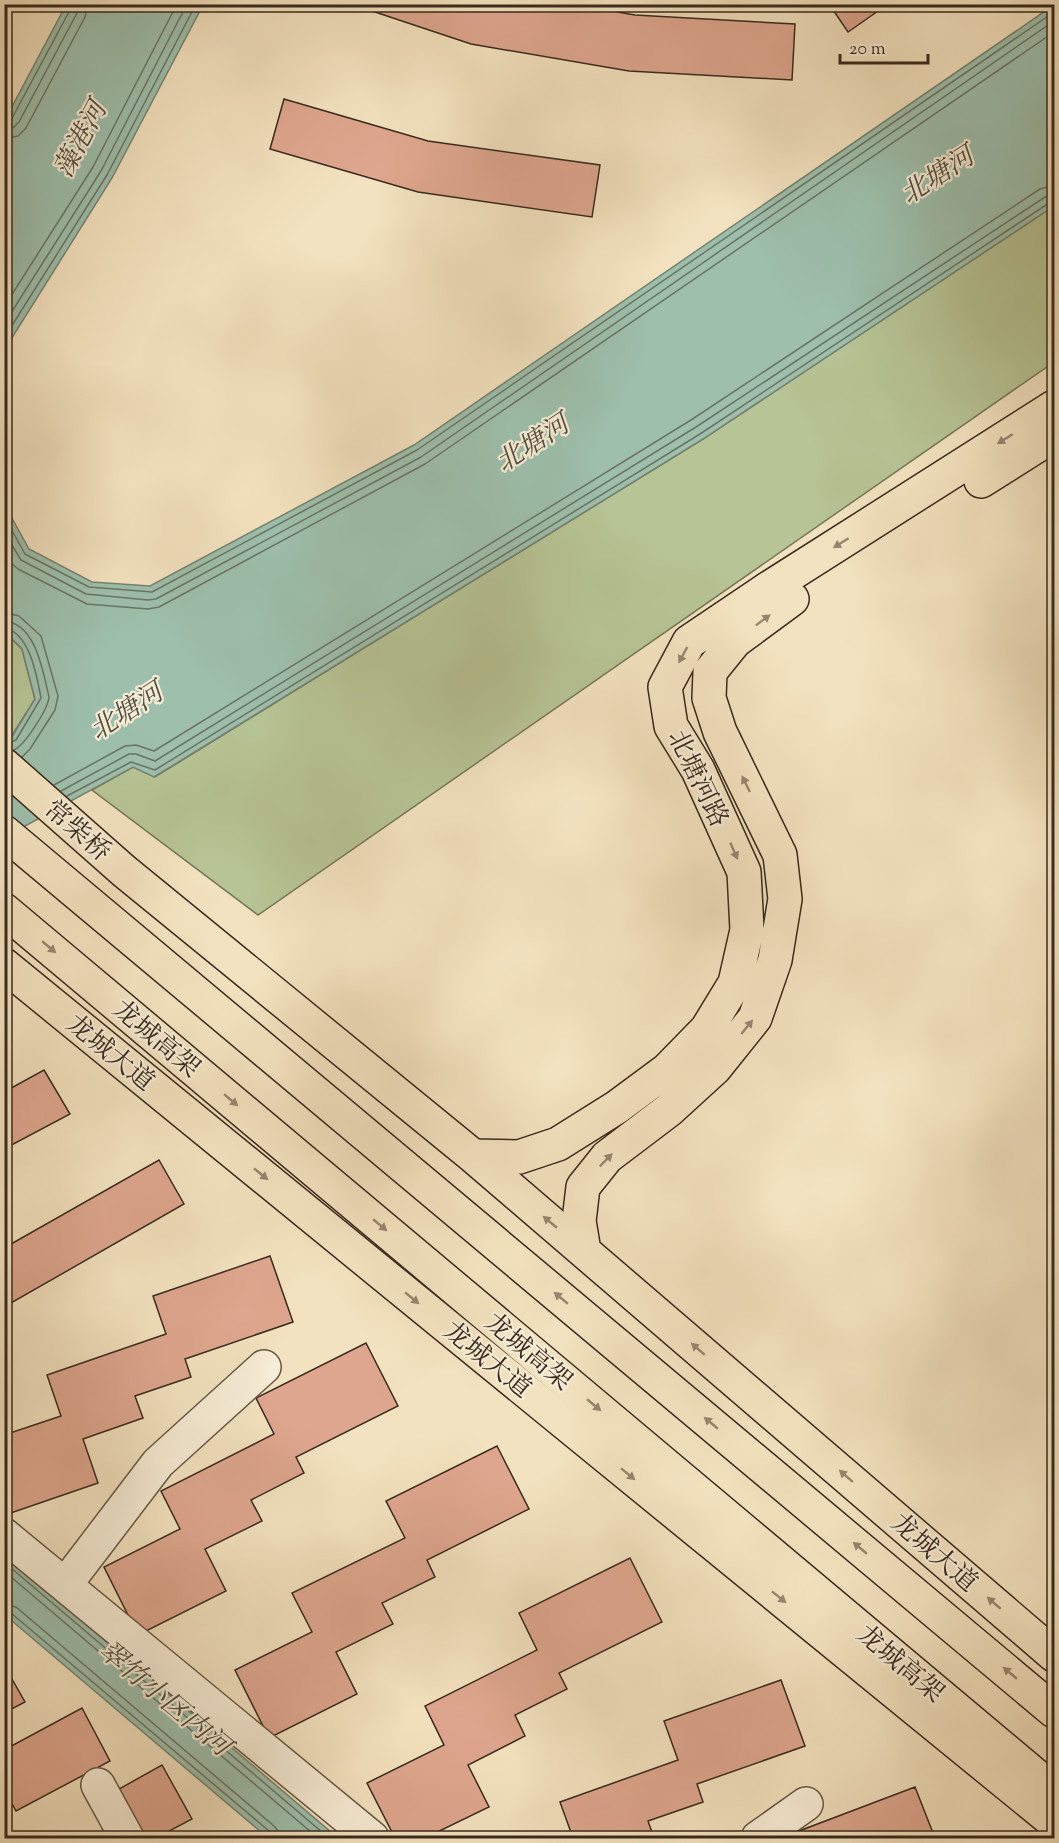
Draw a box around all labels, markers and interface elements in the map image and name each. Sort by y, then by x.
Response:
scale bar [840,27,928,65]
text: 20 m [849,37,886,63]
water label: 藻港河 [46,91,121,185]
water label: 北塘河 [894,136,987,216]
water label: 北塘河 [489,404,582,484]
one-way arrow [997,433,1013,444]
one-way arrow [832,538,849,549]
one-way arrow [756,614,771,626]
one-way arrow [678,646,687,663]
water label: 北塘河 [83,672,176,752]
street label: 北塘河路 [657,724,736,834]
one-way arrow [741,776,750,793]
street label: 常柴桥 [35,792,118,871]
one-way arrow [729,842,739,860]
one-way arrow [41,941,57,954]
street label: 龙城高架 [104,992,207,1088]
street label: 龙城大道 [57,1007,161,1101]
one-way arrow [741,1019,754,1035]
one-way arrow [223,1093,238,1106]
one-way arrow [599,1153,613,1168]
one-way arrow [253,1168,269,1181]
one-way arrow [543,1216,558,1229]
one-way arrow [372,1219,388,1232]
one-way arrow [404,1291,420,1304]
one-way arrow [554,1292,569,1305]
street label: 龙城高架 [476,1305,579,1401]
street label: 龙城大道 [434,1314,538,1408]
one-way arrow [691,1343,706,1356]
one-way arrow [586,1398,601,1411]
one-way arrow [704,1417,719,1430]
one-way arrow [621,1467,636,1480]
one-way arrow [839,1470,854,1483]
street label: 龙城大道 [882,1506,985,1602]
one-way arrow [853,1542,868,1555]
one-way arrow [772,1591,787,1603]
one-way arrow [987,1597,1002,1610]
street label: 龙城高架 [848,1617,951,1713]
water label: 翠竹小区内河 [89,1633,242,1770]
one-way arrow [1002,1667,1018,1680]

